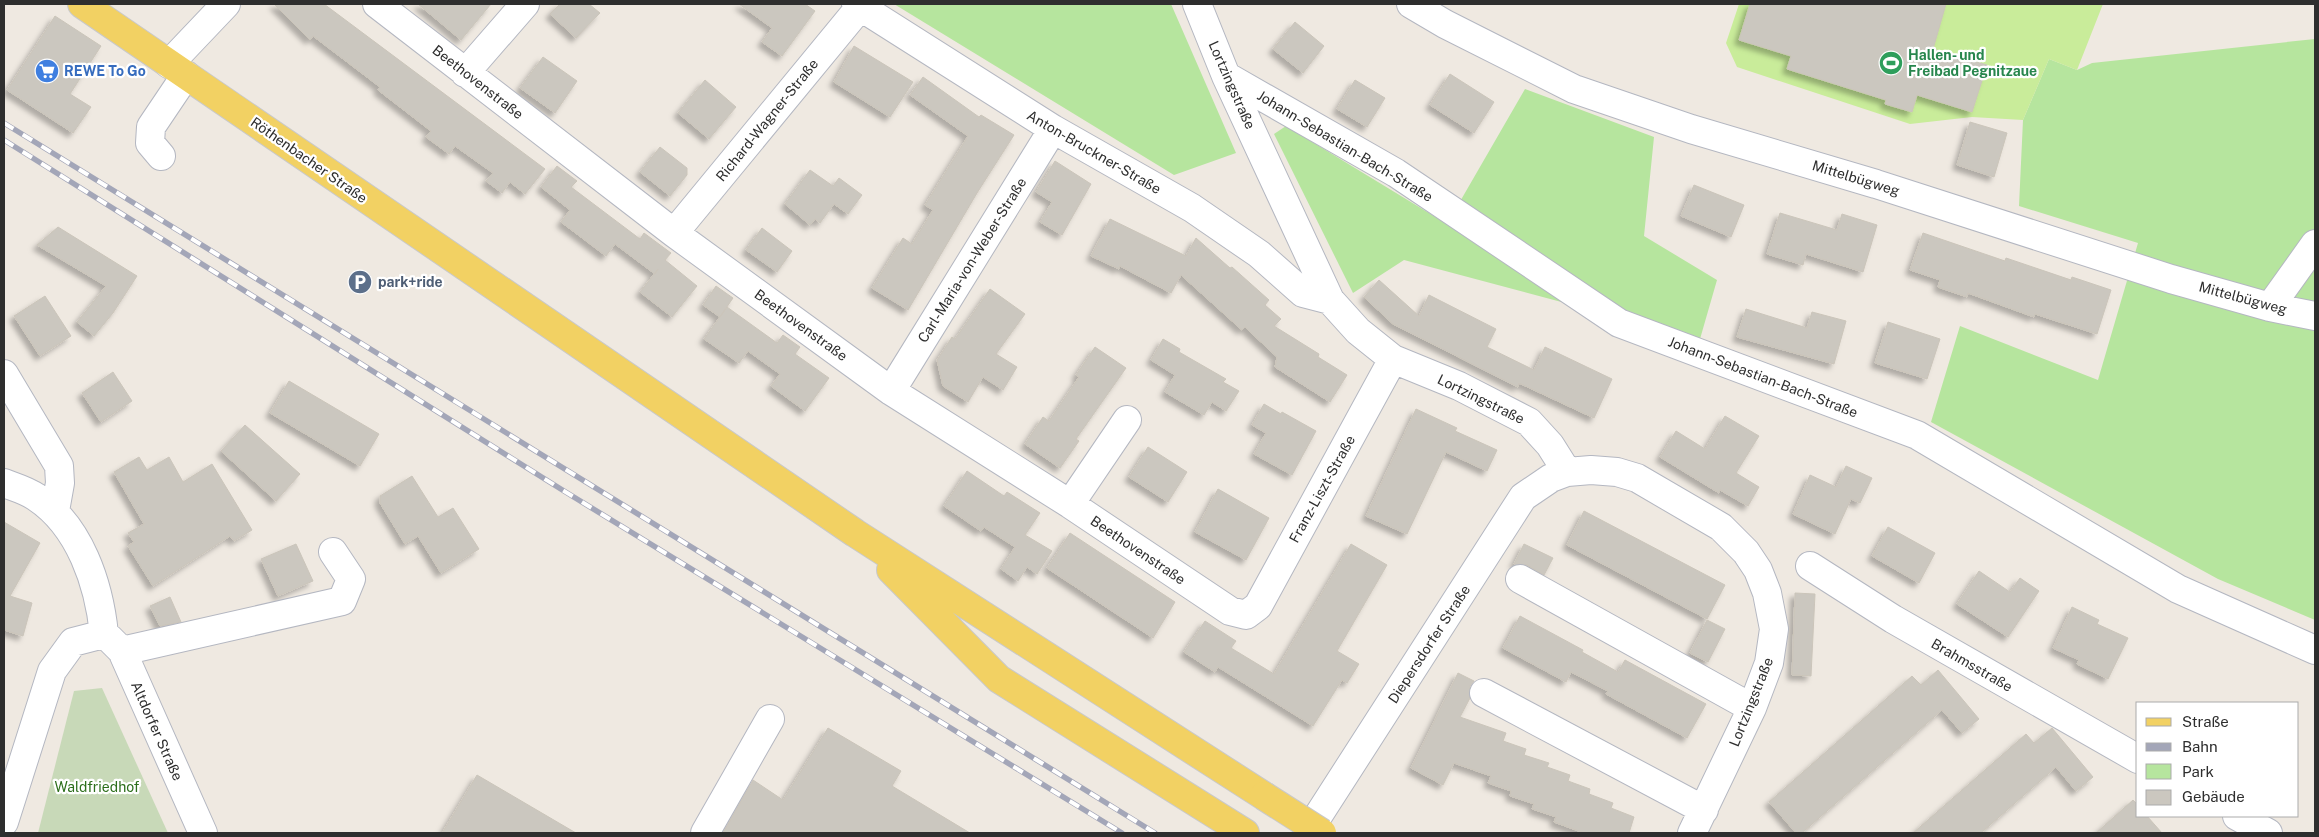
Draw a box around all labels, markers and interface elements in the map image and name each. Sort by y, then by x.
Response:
street label: Lortzingstraße [1205,38,1259,132]
street label: Beethovenstraße [429,42,527,122]
place label: Hallen- und Freibad Pegnitzaue [1908,47,2037,79]
sports icon: Hallen- und Freibad Pegnitzaue [1878,50,1904,76]
street label: Richard-Wagner-Straße [713,56,821,184]
supermarket icon: REWE To Go [34,58,60,84]
place label: REWE To Go [64,63,146,79]
street label: Johann-Sebastian-Bach-Straße [1254,87,1436,205]
street label: Anton-Bruckner-Straße [1024,107,1164,197]
street label: Röthenbacher Straße [248,114,370,206]
street label: Mittelbügweg [1810,157,1902,199]
street label: Carl-Maria-von-Weber-Straße [915,175,1030,345]
parking icon: park+ride [347,269,373,295]
place label: park+ride [378,274,443,290]
street label: Mittelbügweg [2197,279,2289,318]
street label: Beethovenstraße [752,286,851,364]
street label: Johann-Sebastian-Bach-Straße [1666,333,1860,421]
street label: Lortzingstraße [1435,371,1527,427]
street label: Franz-Liszt-Straße [1286,433,1358,545]
street label: Beethovenstraße [1088,512,1188,588]
street label: Diepersdorfer Straße [1385,582,1473,706]
street label: Brahmsstraße [1929,635,2015,695]
street label: Lortzingstraße [1726,655,1776,749]
street label: Altdorfer Straße [128,679,186,783]
legend [2136,702,2299,817]
text: Straße [2182,713,2229,730]
text: Bahn [2182,738,2218,755]
text: Park [2182,763,2214,780]
park label: Waldfriedhof [55,779,140,795]
text: Gebäude [2182,788,2245,805]

